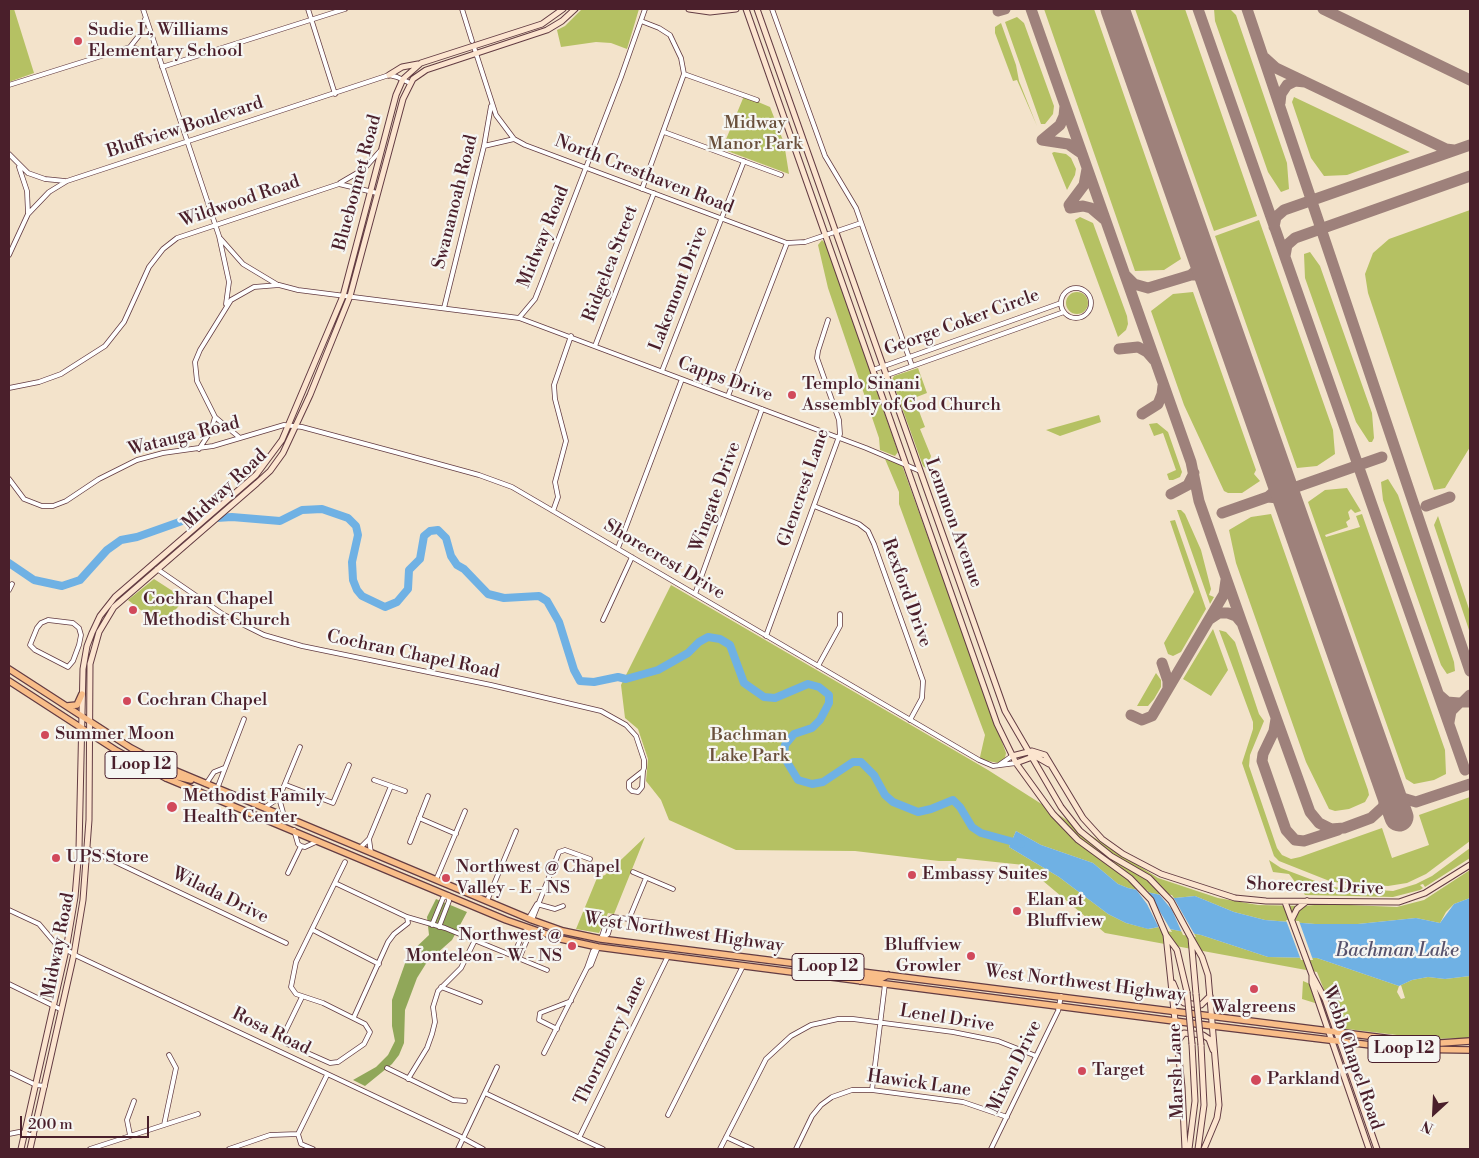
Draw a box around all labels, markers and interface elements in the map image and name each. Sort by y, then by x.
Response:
place label: Sudie L, Williams Elementary School [88,20,243,62]
marker: Sudie L, Williams Elementary School [72,35,84,47]
street label: Bluffview Boulevard [104,93,266,163]
street label: Bluebonnet Road [329,113,387,253]
park label: Midway Manor Park [708,113,802,156]
street label: North Cresthaven Road [551,131,737,219]
street label: Swananoah Road [429,133,483,271]
street label: Wildwood Road [177,171,303,233]
street label: Midway Road [514,183,574,291]
street label: Ridgelea Street [579,203,643,325]
street label: Lakemont Drive [645,224,713,354]
street label: George Coker Circle [881,285,1043,361]
street label: Capps Drive [674,353,776,407]
place label: Templo Sinani Assembly of God Church [802,374,1001,416]
marker: Templo Sinani Assembly of God Church [786,389,798,401]
street label: Watauga Road [126,413,242,461]
street label: Glencrest Lane [774,426,834,550]
street label: Wingate Drive [686,439,746,555]
street label: Midway Road [178,445,272,535]
street label: Lemmon Avenue [920,455,986,591]
street label: Shorecrest Drive [599,515,729,605]
street label: Rexford Drive [876,536,936,650]
place label: Cochran Chapel Methodist Church [143,589,290,632]
marker: Cochran Chapel Methodist Church [127,604,139,616]
street label: Cochran Chapel Road [325,626,501,684]
place label: Cochran Chapel [137,690,267,712]
marker: Cochran Chapel [121,695,133,707]
place label: Summer Moon [55,724,175,746]
park label: Bachman Lake Park [709,725,789,768]
marker: Summer Moon [39,729,51,741]
road number: Loop 12 [105,752,177,778]
place label: Methodist Family Health Center [183,786,325,829]
marker: Methodist Family Health Center [165,800,179,814]
place label: UPS Store [66,847,149,869]
marker: UPS Store [50,852,62,864]
place label: Northwest @ Chapel Valley - E - NS [456,857,620,900]
street label: Wilada Drive [168,863,272,929]
place label: Embassy Suites [922,864,1048,886]
marker: Embassy Suites [906,869,918,881]
marker: Northwest @ Chapel Valley - E - NS [440,872,452,884]
street label: Shorecrest Drive [1246,874,1384,900]
place label: Elan at Bluffview [1027,890,1103,932]
street label: Midway Road [38,891,80,1001]
marker: Elan at Bluffview [1011,905,1023,917]
street label: West Northwest Highway [583,908,785,958]
place label: Northwest @ Monteleon - W - NS [406,925,562,968]
place label: Bluffview Growler [885,935,961,978]
marker: Northwest @ Monteleon - W - NS [566,940,578,952]
water label: Bachman Lake [1335,940,1459,962]
marker: Bluffview Growler [965,950,977,962]
road number: Loop 12 [792,954,864,980]
street label: West Northwest Highway [984,961,1186,1007]
street label: Thornberry Lane [570,973,652,1109]
marker: Walgreens [1248,983,1260,995]
street label: Webb Chapel Road [1317,983,1387,1133]
place label: Walgreens [1212,997,1296,1019]
street label: Lenel Drive [898,1001,996,1037]
street label: Rosa Road [228,1004,314,1060]
street label: Mixon Drive [983,1017,1047,1117]
street label: Marsh Lane [1165,1023,1189,1119]
road number: Loop 12 [1368,1036,1440,1062]
place label: Target [1092,1060,1145,1082]
marker: Target [1076,1065,1088,1077]
street label: Hawick Lane [866,1066,972,1102]
place label: Parkland [1267,1069,1340,1091]
marker: Parkland [1249,1073,1263,1087]
north arrow [1409,1088,1459,1138]
scale bar [22,1106,151,1138]
text: 200 m [28,1115,73,1134]
text: N [1419,1116,1436,1137]

